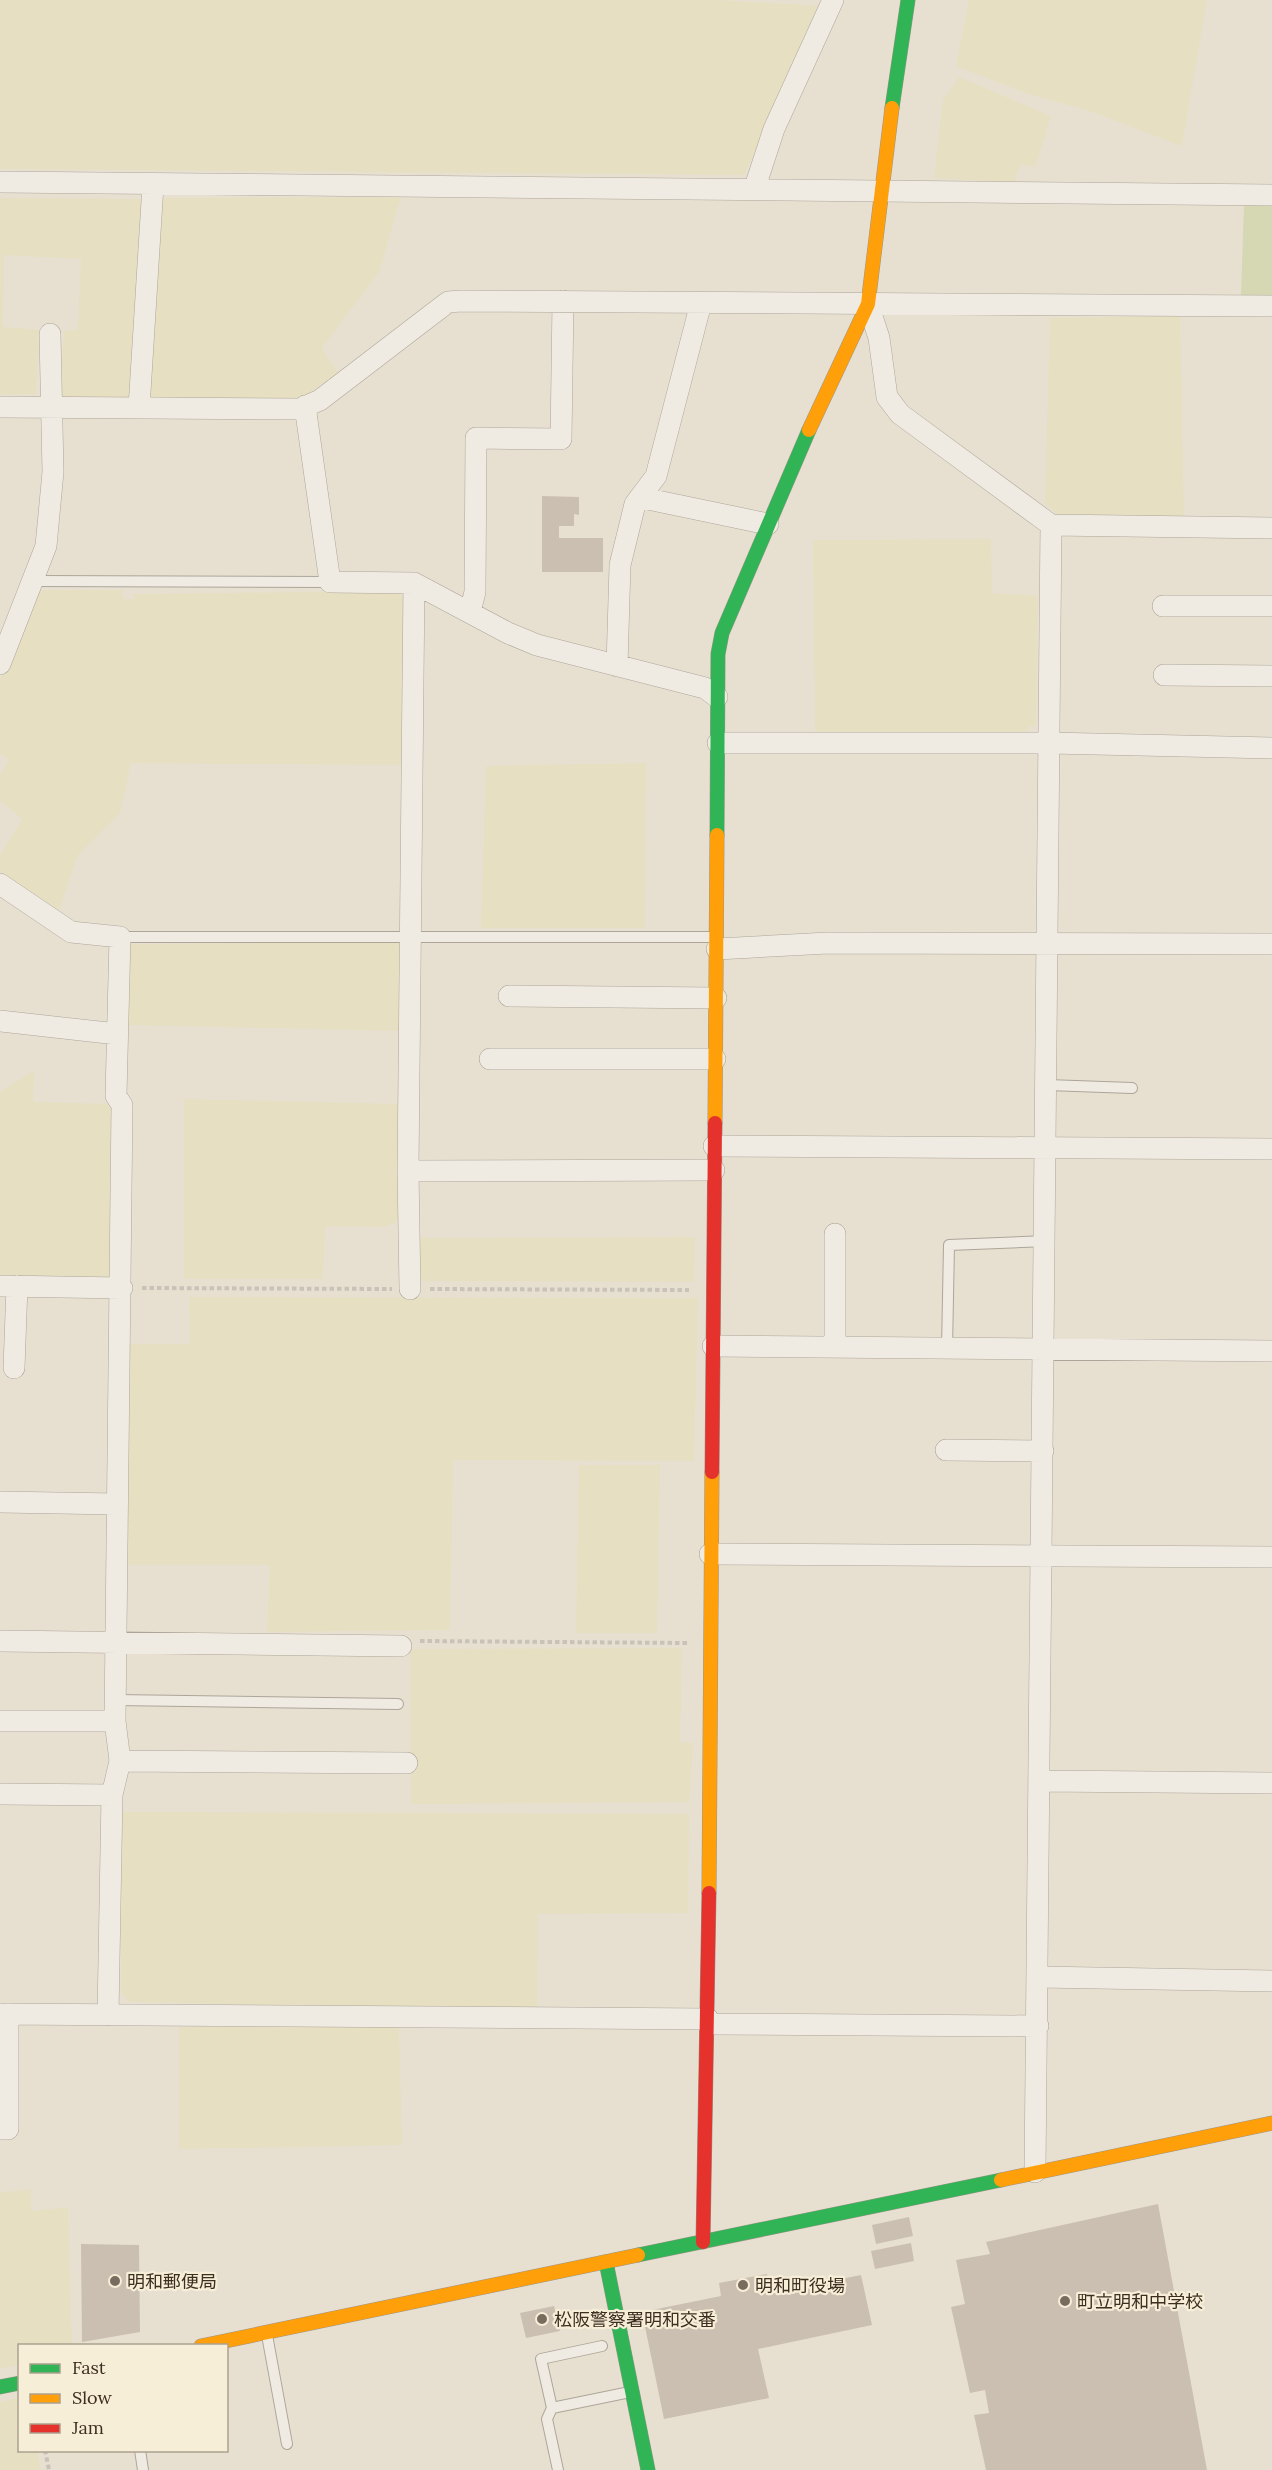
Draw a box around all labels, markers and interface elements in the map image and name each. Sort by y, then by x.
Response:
place label: 明和郵便局 [127,2270,217,2293]
marker: 明和郵便局 [108,2274,122,2288]
place label: 明和町役場 [755,2274,845,2297]
marker: 明和町役場 [736,2278,750,2292]
place label: 町立明和中学校 [1077,2290,1203,2313]
marker: 町立明和中学校 [1058,2294,1072,2308]
place label: 松阪警察署明和交番 [554,2308,716,2331]
marker: 松阪警察署明和交番 [535,2312,549,2326]
legend [18,2344,228,2452]
text: Fast [72,2356,106,2379]
text: Slow [72,2386,112,2409]
text: Jam [71,2416,104,2439]

